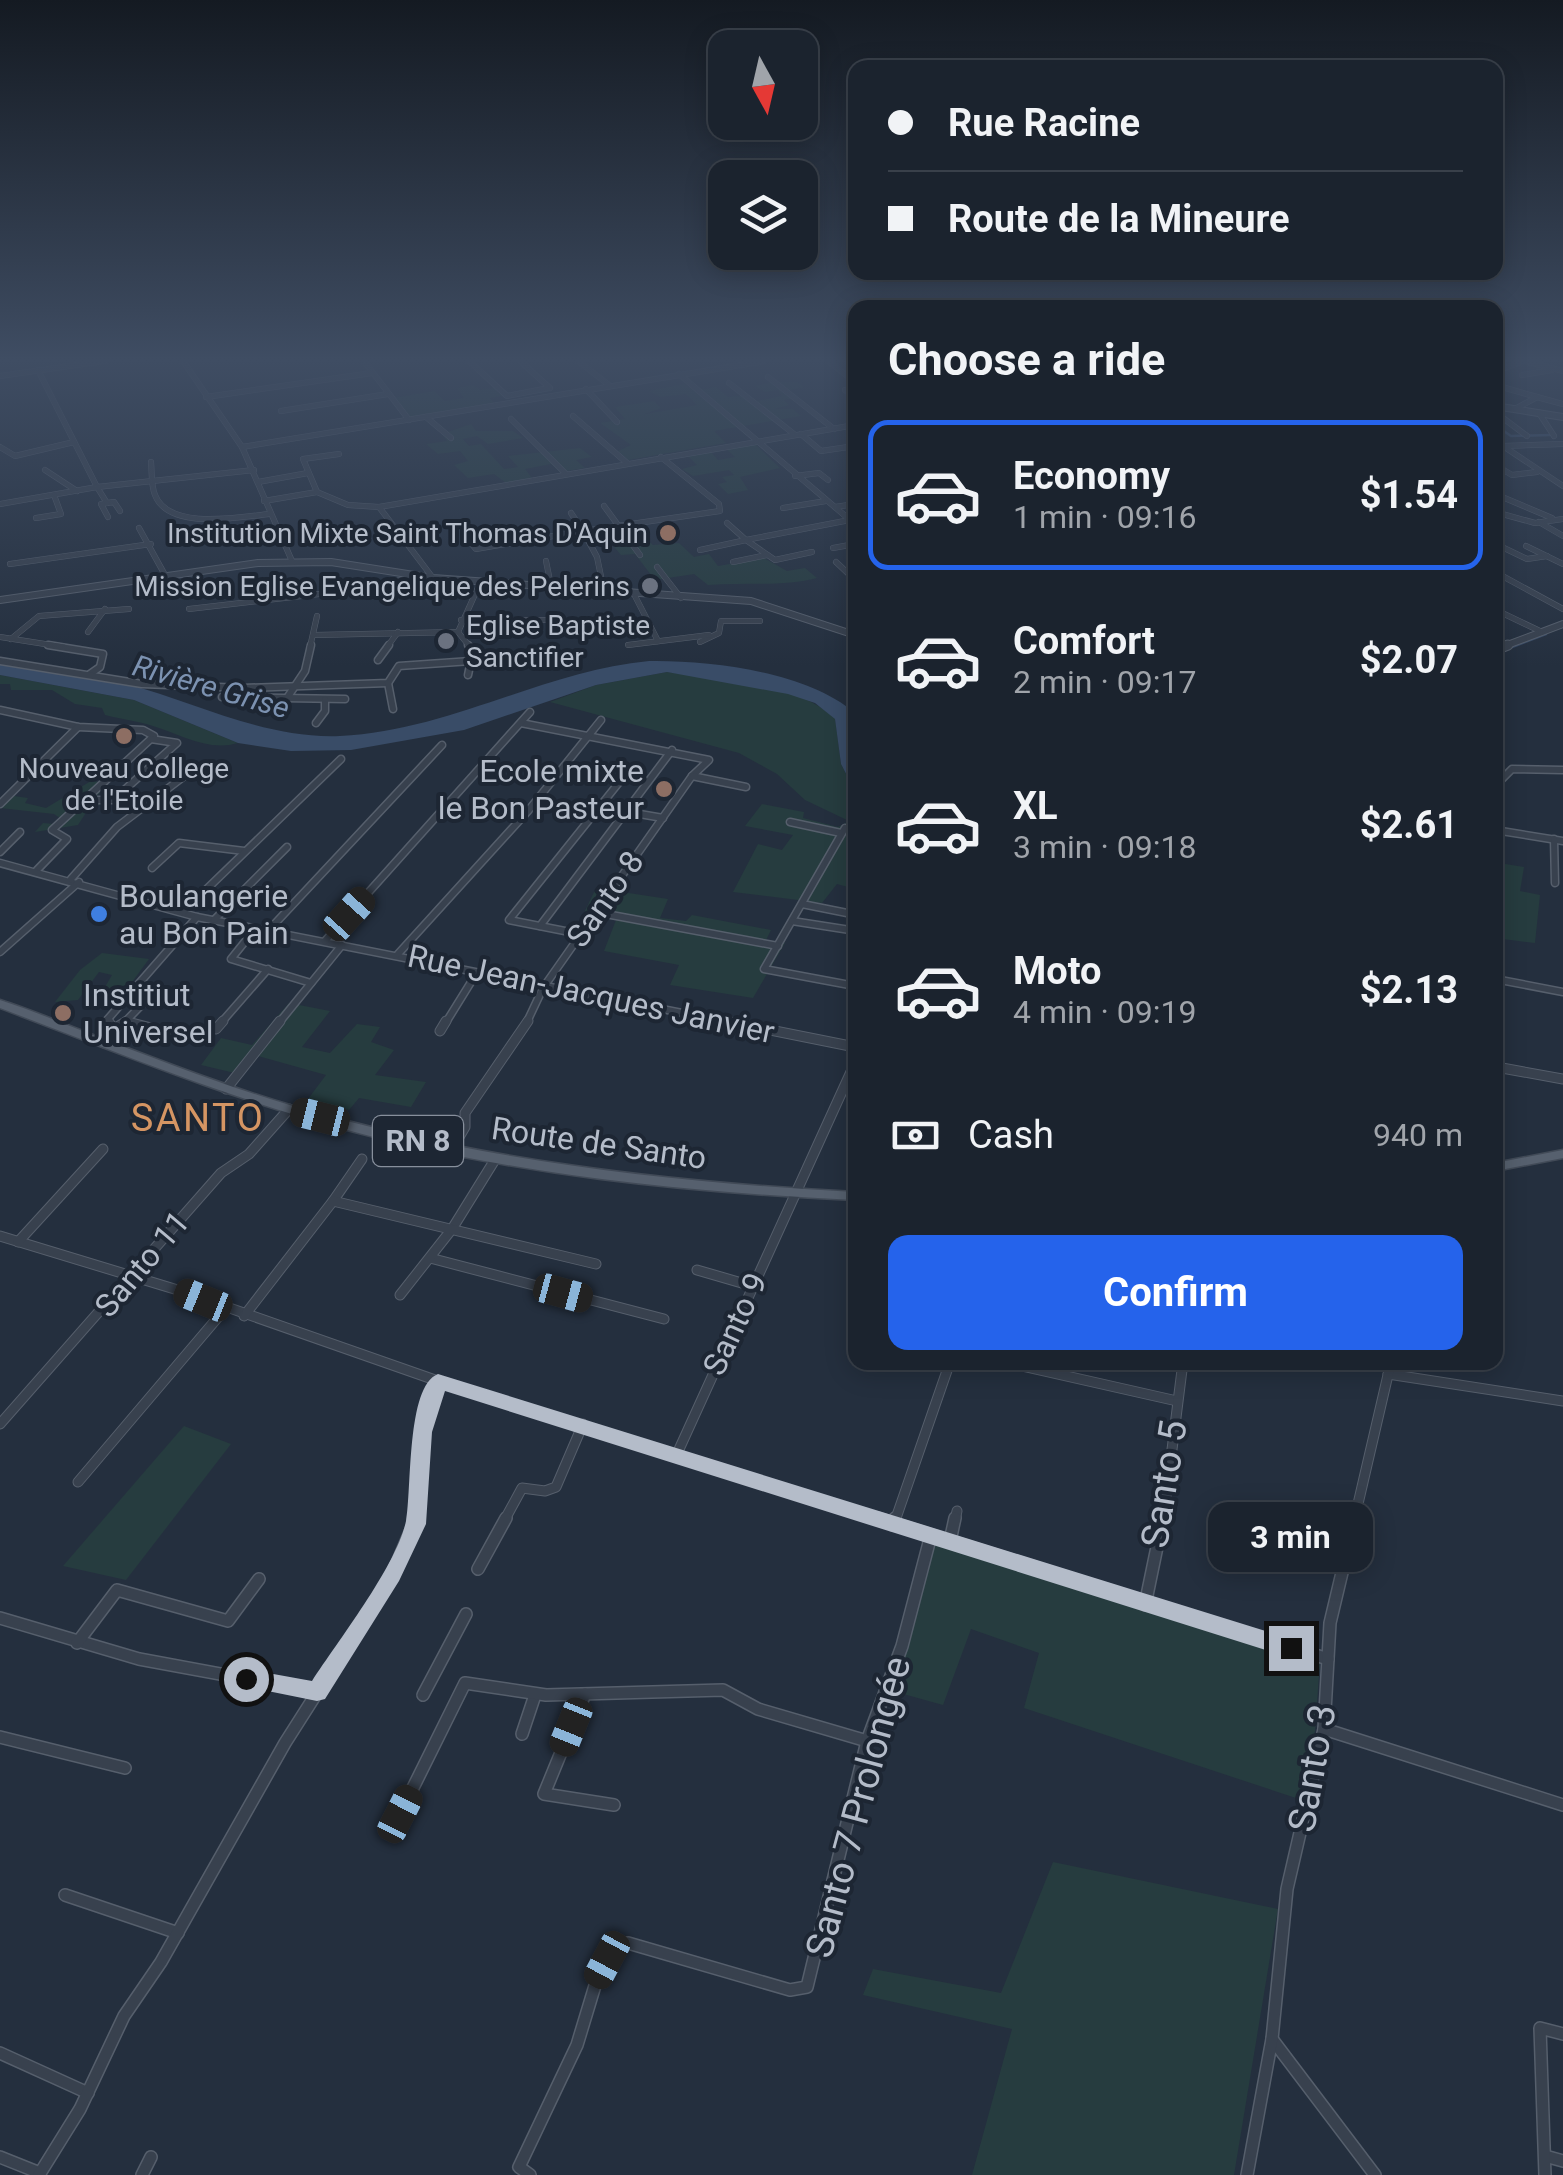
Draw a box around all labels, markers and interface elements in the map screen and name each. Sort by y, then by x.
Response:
north arrow [708,30,818,140]
map controls [708,30,818,270]
text: Rue Racine [948,101,1140,145]
button: layers [708,160,818,270]
text: Route de la Mineure [948,197,1290,241]
text: Choose a ride [888,333,1165,386]
icon: car [893,450,983,540]
text: Economy [1013,454,1170,498]
text: $1.54 [1360,473,1458,517]
text: 1 min · 09:16 [1013,498,1196,536]
place label: Institution Mixte Saint Thomas D'Aquin [167,517,648,550]
marker: Institution Mixte Saint Thomas D'Aquin [657,522,679,544]
place label: Mission Eglise Evangelique des Pelerins [134,570,630,603]
marker: Mission Eglise Evangelique des Pelerins [639,575,661,597]
place label: Eglise Baptiste Sanctifier [466,609,650,674]
icon: car [893,615,983,705]
text: Comfort [1013,619,1155,663]
marker: Eglise Baptiste Sanctifier [435,630,457,652]
text: $2.07 [1360,638,1458,682]
water label: Rivière Grise [129,647,293,726]
text: 2 min · 09:17 [1013,663,1196,701]
marker: Nouveau College de l'Etoile [113,725,135,747]
place label: Nouveau College de l'Etoile [19,752,229,817]
place label: Ecole mixte le Bon Pasteur [438,752,644,827]
marker: Ecole mixte le Bon Pasteur [653,778,675,800]
icon: car [893,780,983,870]
text: XL [1013,784,1058,828]
text: $2.61 [1360,803,1458,847]
text: 3 min · 09:18 [1013,828,1196,866]
street label: Santo 8 [558,844,652,954]
place label: Boulangerie au Bon Pain [119,877,289,952]
car [318,882,380,946]
marker: Boulangerie au Bon Pain [88,903,110,925]
street label: Rue Jean-Jacques Janvier [404,937,778,1051]
icon: car [893,945,983,1035]
text: Moto [1013,949,1102,993]
text: $2.13 [1360,968,1458,1012]
place label: Institiut Universel [83,976,214,1051]
text: 4 min · 09:19 [1013,993,1196,1031]
marker: Institiut Universel [52,1002,74,1024]
car [287,1095,353,1139]
district label: SANTO [131,1096,265,1140]
icon: cash [888,1108,943,1163]
street label: Route de Santo [489,1109,709,1177]
text: Cash [968,1113,1054,1157]
road number: RN 8 [373,1116,463,1166]
text: 940 m [1373,1116,1463,1154]
street label: Santo 11 [87,1203,197,1325]
button: Confirm [888,1235,1463,1350]
street label: Santo 9 [695,1267,775,1381]
car [530,1271,596,1315]
car [170,1275,236,1325]
street label: Santo 5 [1132,1417,1196,1551]
callout: 3 min [1208,1503,1374,1573]
text: 3 min [1250,1518,1331,1556]
route end [1269,1626,1314,1671]
street label: Santo 7 Prolongée [797,1652,919,1962]
route start [224,1657,269,1702]
car [546,1694,596,1760]
street label: Santo 3 [1279,1701,1345,1835]
car [373,1780,427,1848]
car [580,1926,634,1994]

